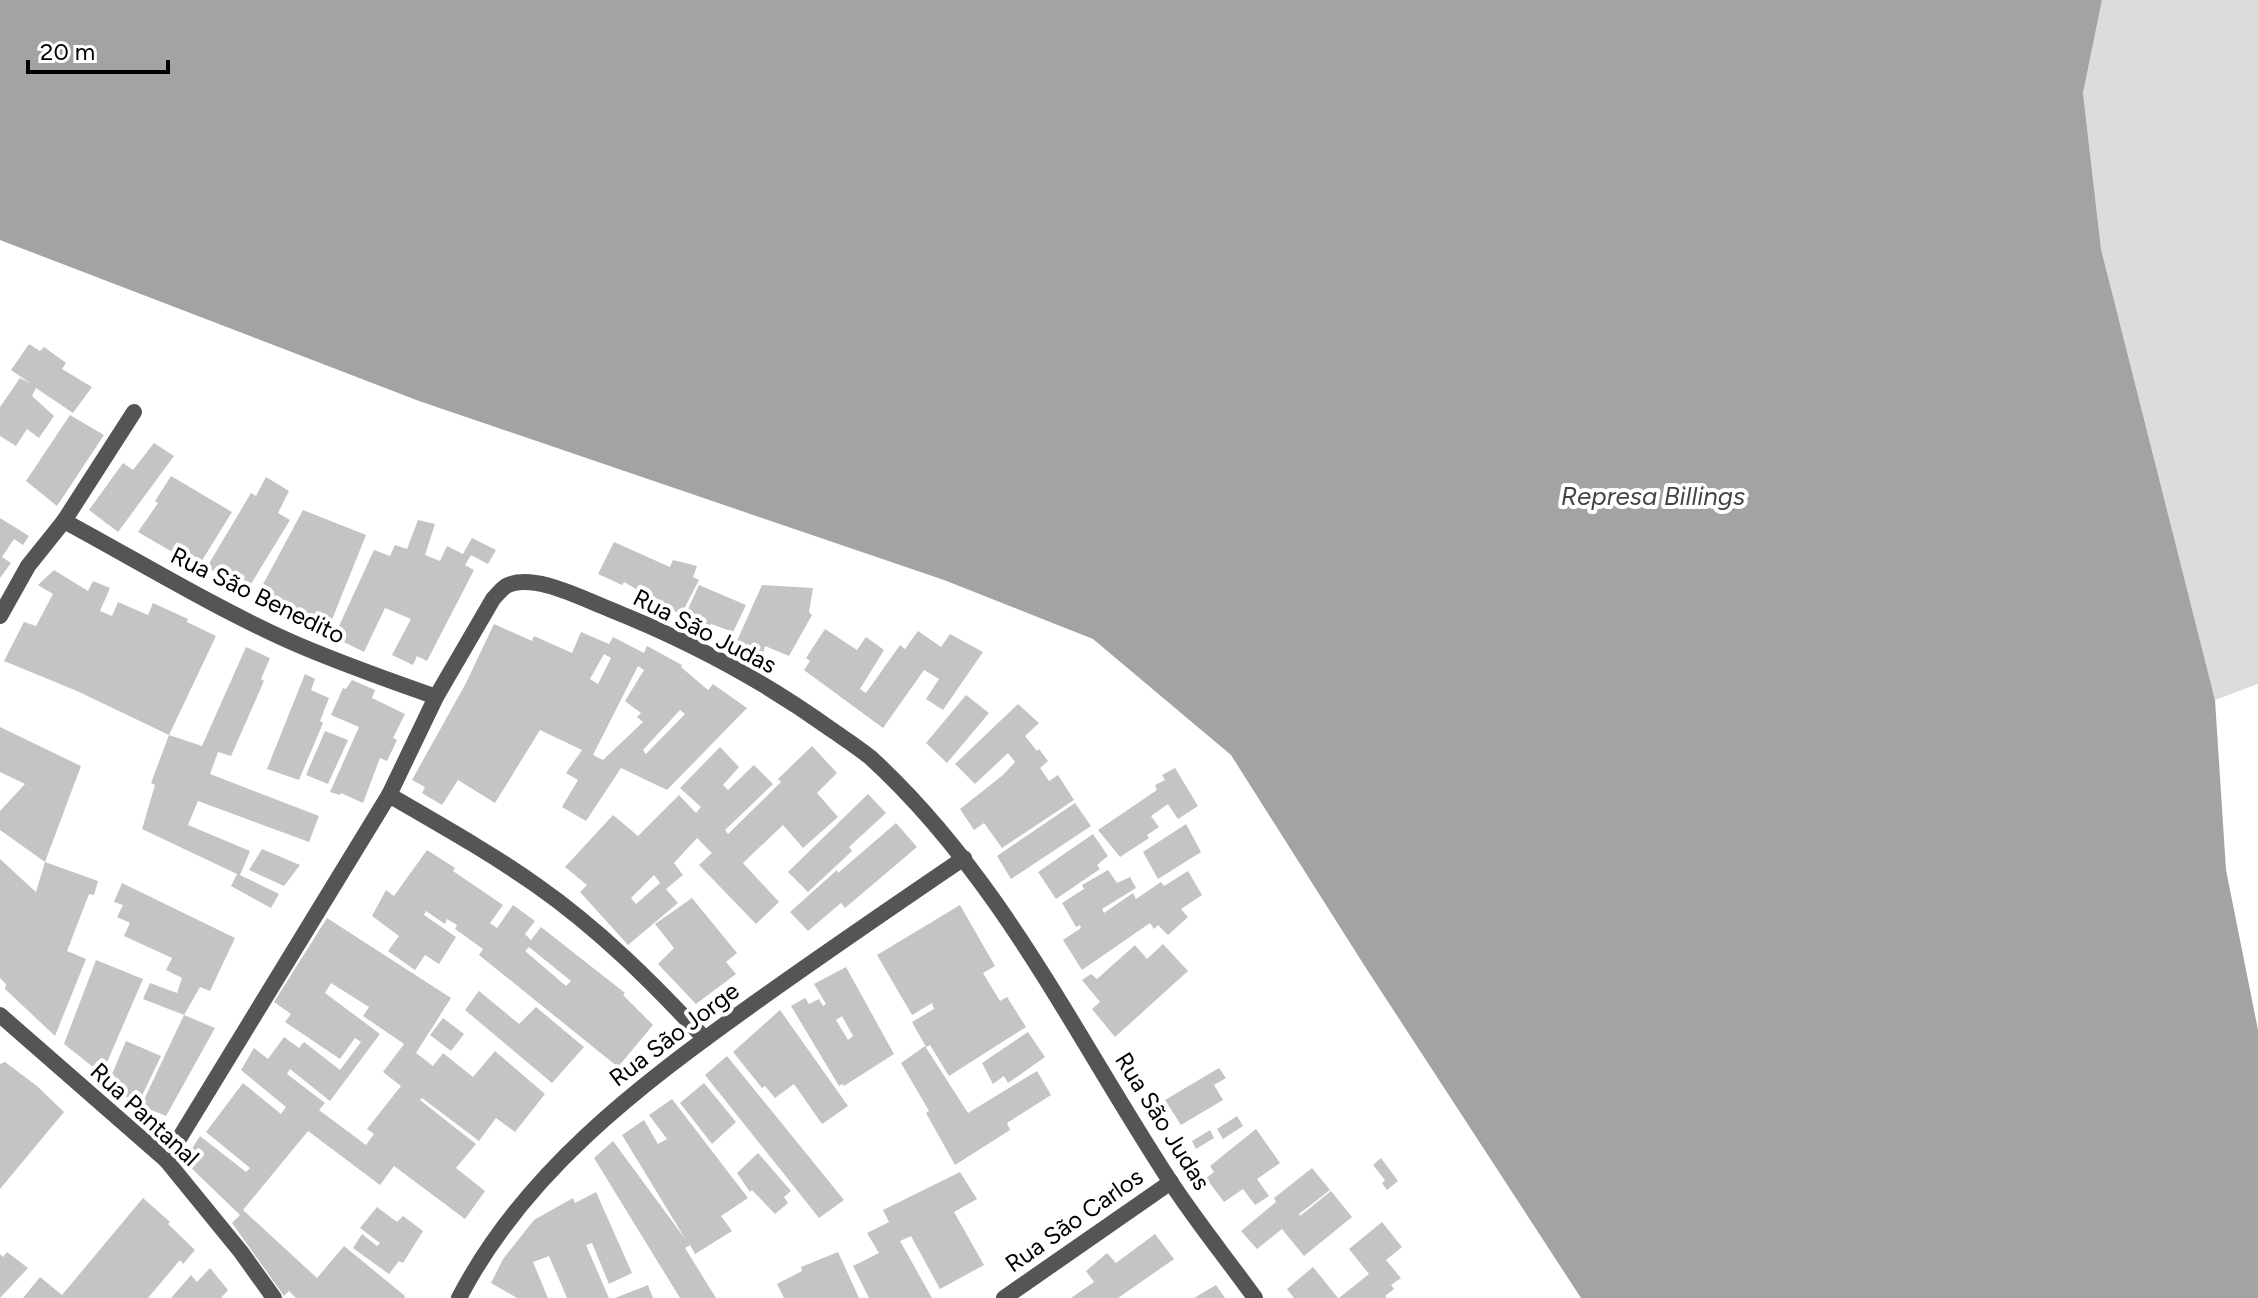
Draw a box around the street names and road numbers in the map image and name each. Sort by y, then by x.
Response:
street label: Rua São Benedito [166,540,350,650]
street label: Rua São Judas [629,583,781,679]
street label: Rua São Jorge [603,976,745,1092]
street label: Rua São Judas [1109,1047,1217,1195]
street label: Rua Pantanal [85,1056,205,1172]
street label: Rua São Carlos [1000,1162,1148,1278]

